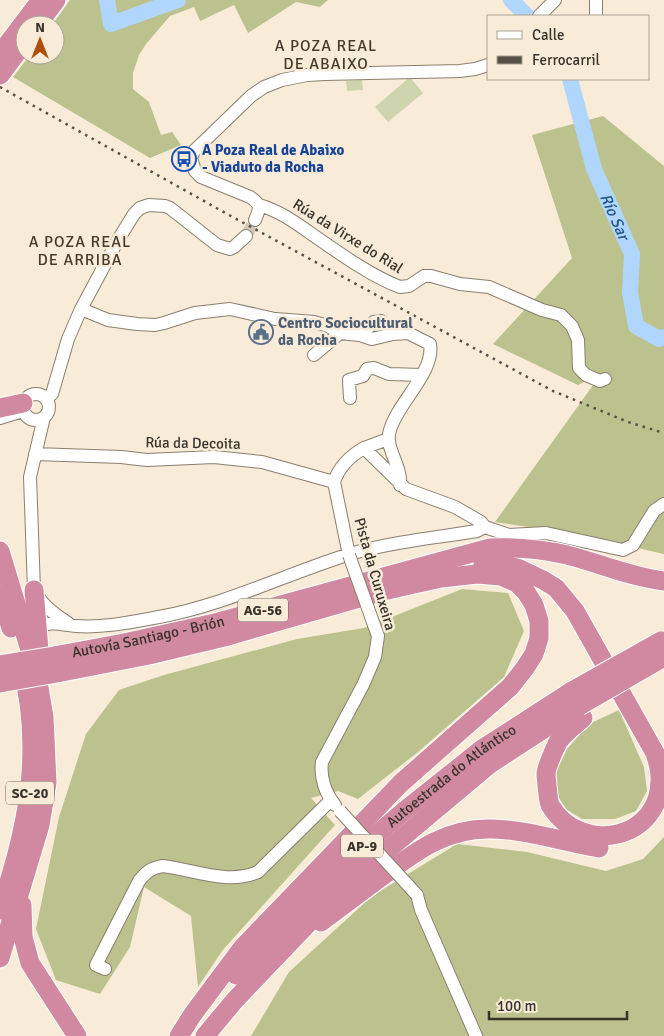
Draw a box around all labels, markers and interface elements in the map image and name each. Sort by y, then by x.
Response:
north arrow [15,15,65,65]
legend [487,15,649,80]
text: N [35,19,45,36]
text: Calle [532,26,565,44]
district label: A POZA REAL DE ABAIXO [275,36,377,74]
text: Ferrocarril [532,51,600,69]
place label: A Poza Real de Abaixo - Viaduto da Rocha [202,141,345,176]
bus stop icon: A Poza Real de Abaixo - Viaduto da Rocha [171,146,197,172]
water label: Río Sar [595,190,634,245]
street label: Rúa da Virxe do Rial [290,195,406,277]
district label: A POZA REAL DE ARRIBA [29,232,131,270]
place label: Centro Sociocultural da Rocha [278,314,413,349]
public building icon: Centro Sociocultural da Rocha [248,319,274,345]
street label: Rúa da Decoita [145,433,241,453]
street label: Pista da Curuxeira [350,516,400,632]
road number: AG-56 [238,598,288,622]
street label: Autovía Santiago - Brión [70,612,226,662]
street label: Autoestrada do Atlántico [383,720,520,831]
road number: SC-20 [6,781,54,804]
road number: AP-9 [341,834,383,858]
scale bar [489,988,626,1020]
text: 100 m [497,997,537,1015]

